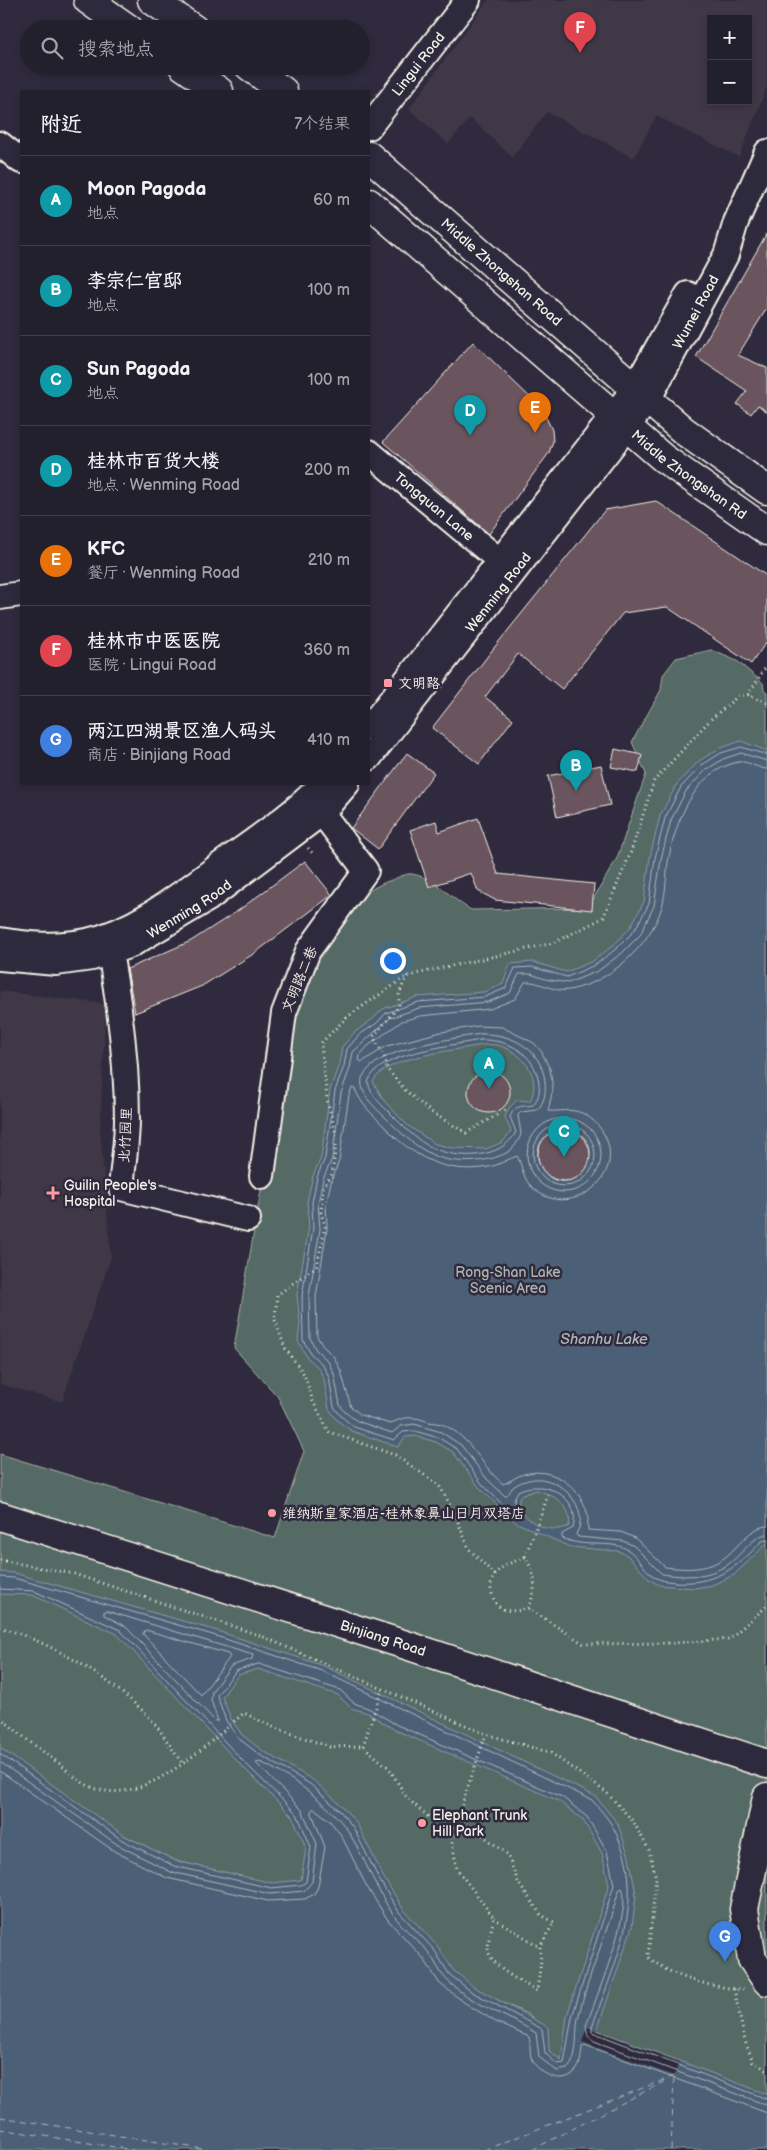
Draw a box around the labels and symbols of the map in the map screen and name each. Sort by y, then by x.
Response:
pin: F [564,12,596,53]
street label: Lingui Road [388,29,449,99]
street label: Middle Zhongshan Road [437,215,565,330]
street label: Wumei Road [669,272,723,352]
pin: E [519,392,551,433]
pin: D [454,395,486,436]
street label: Middle Zhongshan Rd [628,427,750,523]
street label: Tongquan Lane [391,469,477,545]
street label: Wenming Road [462,549,535,636]
place label: 文明路 [398,675,440,692]
marker: 文明路 [382,677,394,689]
pin: B [560,750,592,791]
street label: Wenming Road [144,876,235,942]
street label: 文明路二巷 [278,943,321,1015]
your location [380,948,406,974]
pin: A [473,1048,505,1089]
street label: 北竹园里 [116,1107,135,1163]
pin: C [548,1116,580,1157]
place label: Guilin People's Hospital [64,1177,157,1210]
marker: Guilin People's Hospital [46,1186,60,1200]
park label: Rong-Shan Lake Scenic Area [455,1264,561,1297]
water label: Shanhu Lake [560,1330,648,1349]
place label: 维纳斯皇家酒店-桂林象鼻山日月双塔店 [282,1505,525,1522]
marker: 维纳斯皇家酒店-桂林象鼻山日月双塔店 [266,1507,278,1519]
street label: Binjiang Road [338,1617,428,1660]
place label: Elephant Trunk Hill Park [432,1807,527,1840]
marker: Elephant Trunk Hill Park [416,1817,428,1829]
pin: G [709,1921,741,1962]

